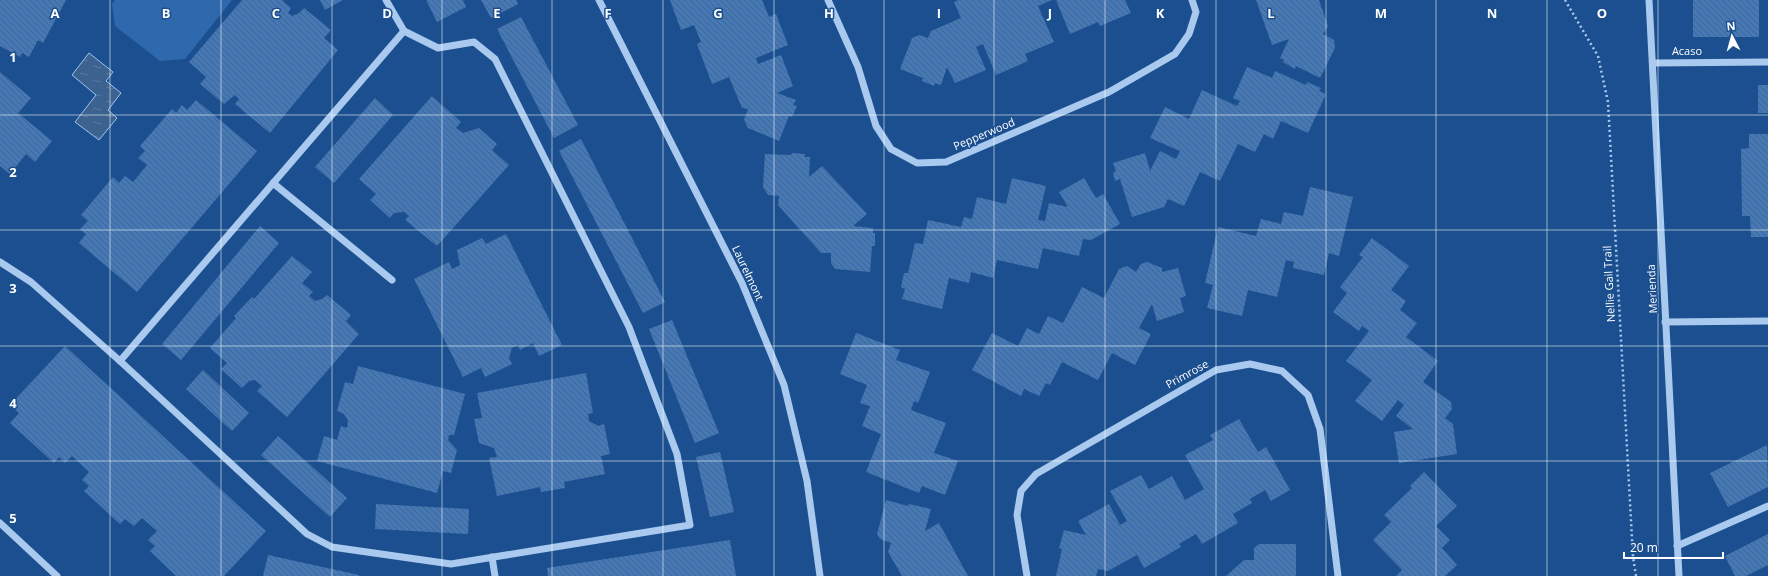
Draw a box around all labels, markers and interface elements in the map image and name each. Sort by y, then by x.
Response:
text: A [51,4,60,22]
text: B [162,4,171,22]
text: C [272,4,280,22]
text: D [382,4,392,22]
text: E [493,4,501,22]
text: F [604,4,612,22]
text: G [713,4,723,22]
text: H [824,4,834,22]
text: I [937,4,941,22]
text: J [1047,4,1052,22]
text: K [1156,4,1165,22]
text: L [1267,4,1275,22]
text: M [1375,4,1387,22]
text: N [1487,4,1497,22]
text: O [1597,4,1607,22]
north arrow [1712,16,1752,56]
text: N [1726,18,1736,33]
street label: Acaso [1672,43,1702,58]
text: 1 [9,48,17,66]
street label: Pepperwood [951,114,1017,153]
text: 2 [9,163,17,181]
street label: Laurelmont [729,243,768,303]
street label: Nellie Gail Trail [1599,245,1618,323]
street label: Merienda [1643,264,1660,314]
text: 3 [9,279,17,297]
street label: Primrose [1163,356,1211,391]
text: 4 [9,394,17,412]
text: 5 [9,509,17,527]
scale bar [1624,534,1723,560]
text: 20 m [1630,539,1658,556]

